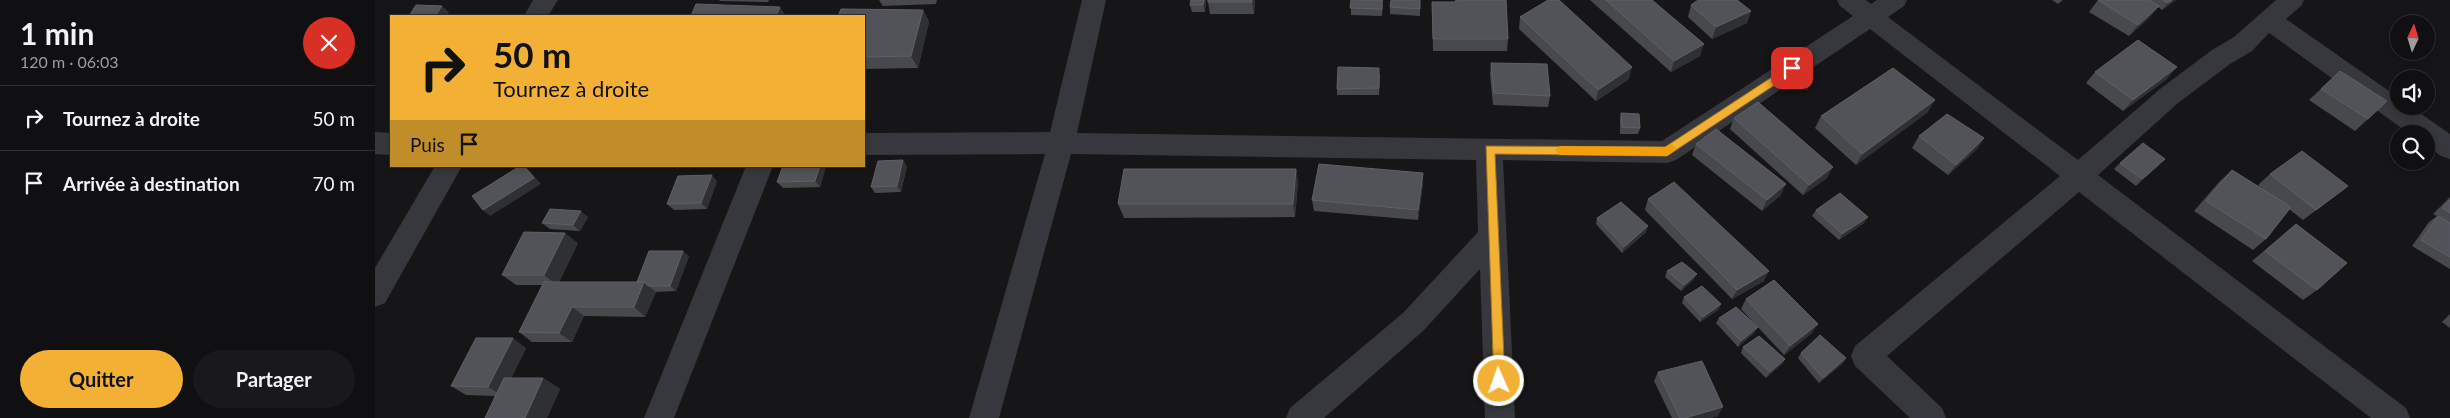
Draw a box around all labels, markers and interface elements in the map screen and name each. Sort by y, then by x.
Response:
text: 1 min [20,15,94,51]
north arrow [2390,15,2435,60]
map controls [2390,15,2435,170]
button: close [303,17,355,69]
text: 50 m [493,33,571,75]
icon: right [410,35,475,100]
pin [1771,47,1813,89]
text: 120 m · 06:03 [20,52,119,71]
icon: arrive [1778,54,1806,82]
button: sound [2390,70,2435,115]
text: Tournez à droite [493,75,649,102]
icon: right [20,104,48,132]
text: Tournez à droite [63,107,200,130]
text: 50 m [312,107,355,130]
button: search [2390,125,2435,170]
icon: arrive [455,130,483,158]
text: Puis [410,133,445,156]
icon: arrive [20,169,48,197]
text: Arrivée à destination [63,172,240,195]
text: 70 m [312,172,355,195]
button: Quitter [20,350,183,408]
button: Partager [193,350,355,408]
position arrow [1472,354,1524,406]

